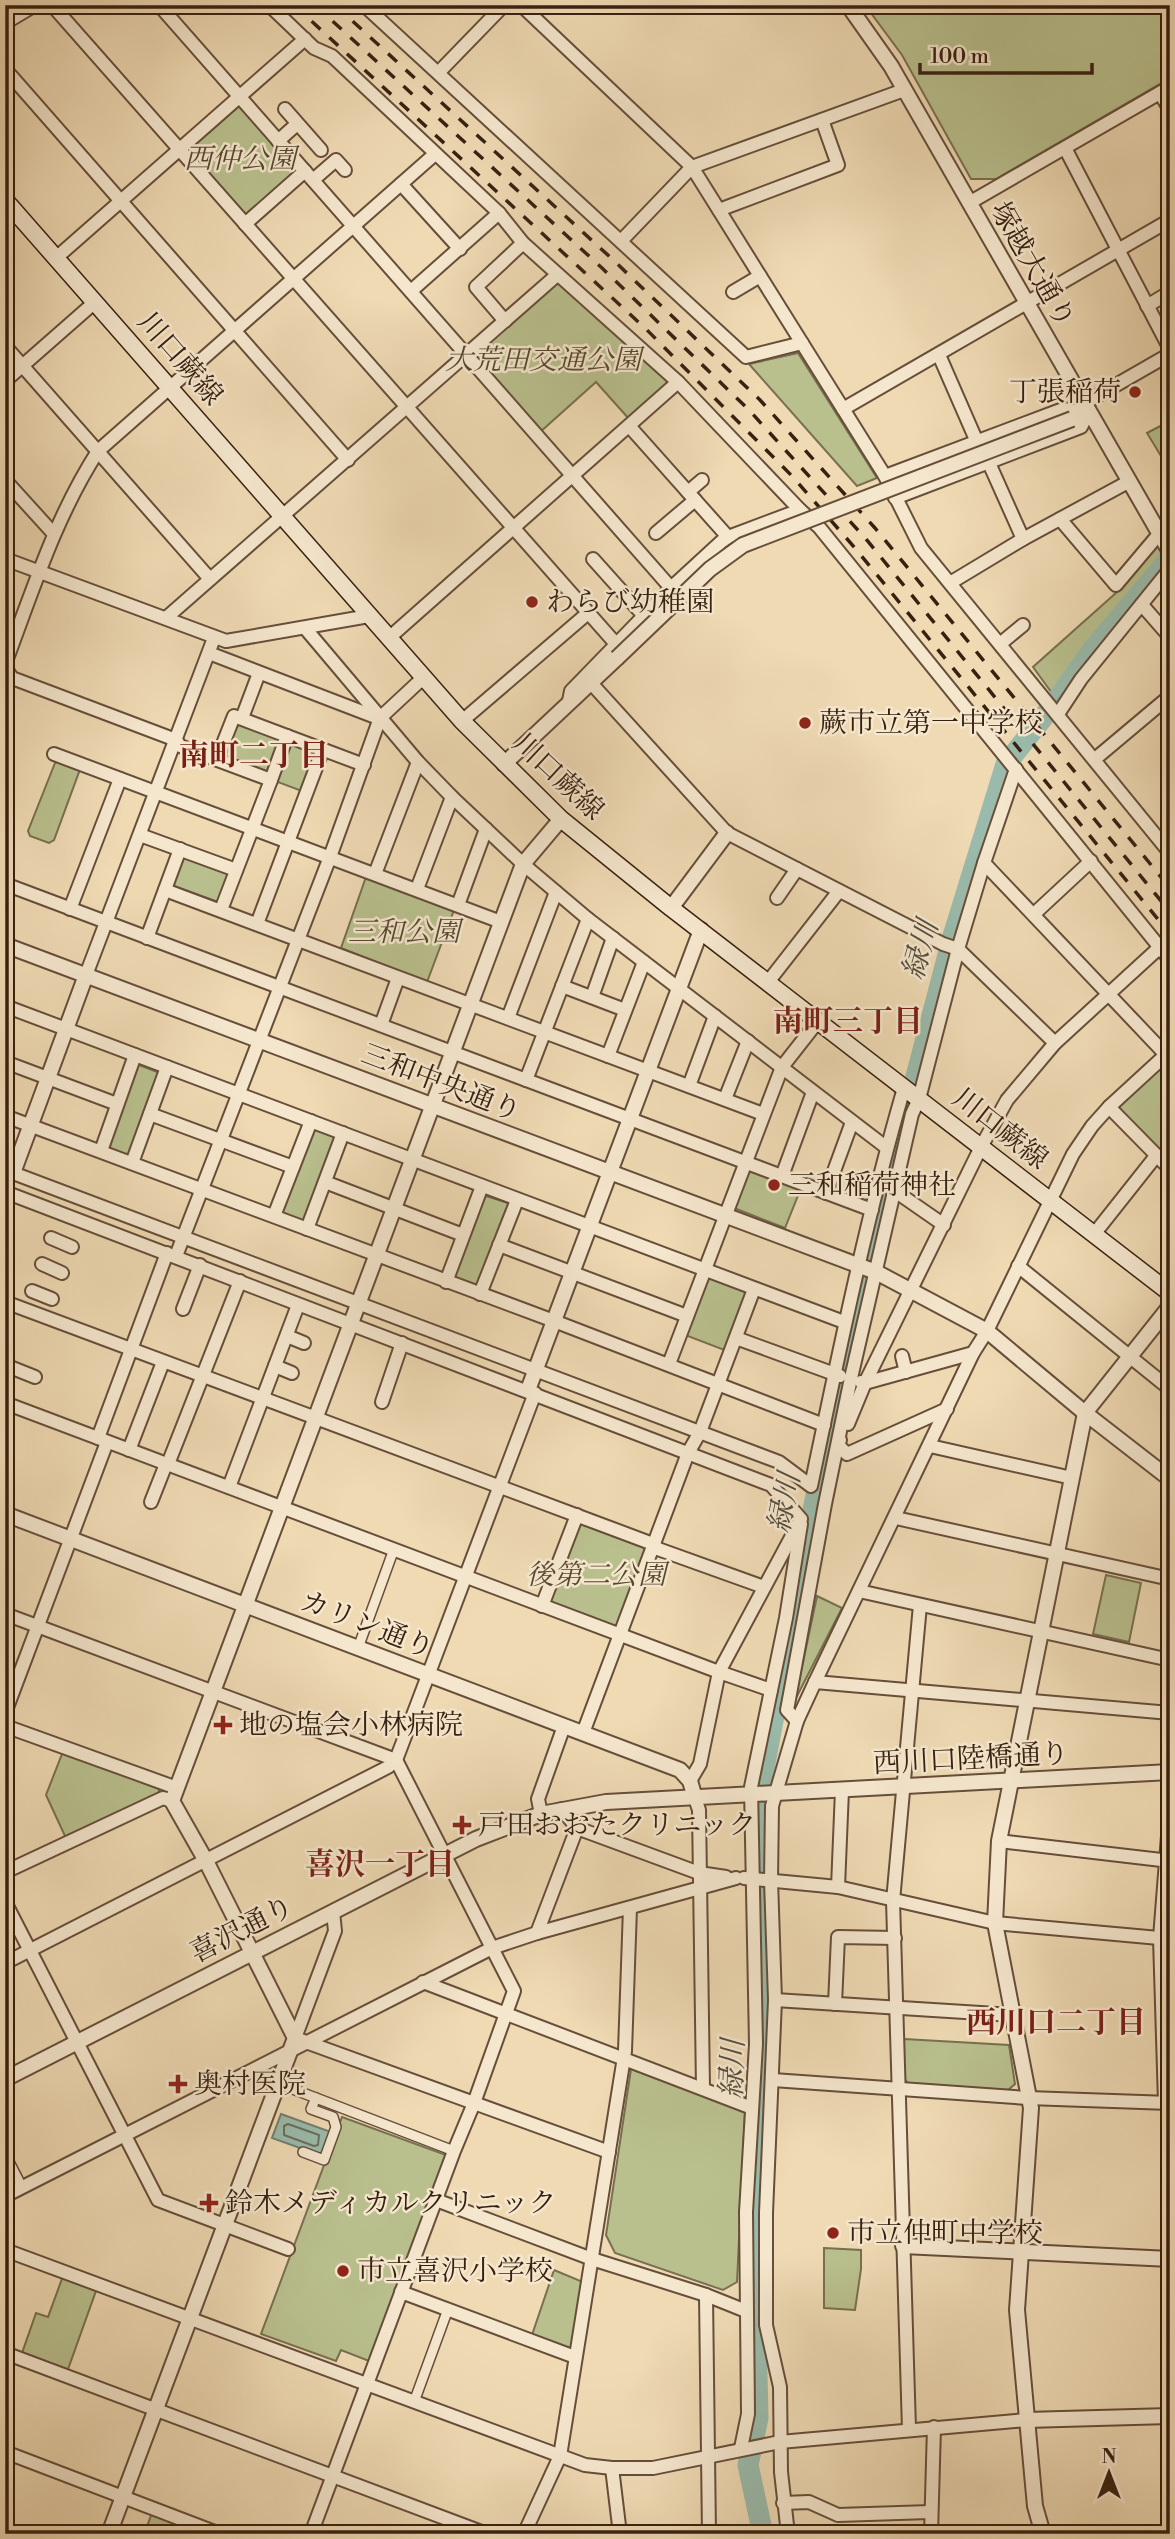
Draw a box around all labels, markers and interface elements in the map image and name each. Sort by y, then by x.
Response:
scale bar [920,32,1091,76]
text: 100 m [930,44,989,70]
park label: 西仲公園 [184,142,300,177]
street label: 塚越大通り [982,196,1082,334]
street label: 川口蕨線 [130,305,230,413]
park label: 大荒田交通公園 [445,343,645,378]
place label: 丁張稲荷 [1009,375,1121,410]
marker: 丁張稲荷 [1127,384,1143,400]
place label: わらび幼稚園 [546,585,714,620]
marker: わらび幼稚園 [524,594,540,610]
place label: 蕨市立第一中学校 [819,706,1043,741]
marker: 蕨市立第一中学校 [797,715,813,731]
street label: 川口蕨線 [505,726,611,828]
district label: 南町二丁目 [179,737,329,775]
water label: 緑川 [894,913,948,984]
park label: 三和公園 [348,915,464,950]
district label: 南町三丁目 [773,1003,923,1041]
street label: 三和中央通り [356,1037,526,1129]
street label: 川口蕨線 [945,1081,1055,1177]
place label: 三和稲荷神社 [788,1168,956,1203]
marker: 三和稲荷神社 [766,1177,782,1193]
water label: 緑川 [761,1467,810,1536]
park label: 後第二公園 [526,1558,670,1593]
street label: カリン通り [295,1584,439,1666]
place label: 地の塩会小林病院 [239,1708,463,1743]
marker: 地の塩会小林病院 [213,1715,233,1735]
street label: 西川口陸橋通り [872,1736,1070,1782]
place label: 戸田おおたクリニック [478,1808,756,1843]
marker: 戸田おおたクリニック [452,1815,472,1835]
district label: 喜沢一丁目 [305,1846,455,1884]
street label: 喜沢通り [184,1889,300,1971]
district label: 西川口二丁目 [966,2004,1146,2042]
water label: 緑川 [713,2035,753,2100]
place label: 奥村医院 [194,2067,306,2102]
marker: 奥村医院 [168,2074,188,2094]
place label: 鈴木メディカルクリニック [225,2186,557,2221]
marker: 鈴木メディカルクリニック [199,2193,219,2213]
place label: 市立仲町中学校 [847,2216,1043,2251]
marker: 市立仲町中学校 [825,2225,841,2241]
place label: 市立喜沢小学校 [357,2254,553,2289]
marker: 市立喜沢小学校 [335,2263,351,2279]
north arrow [1074,2438,1144,2508]
text: N [1101,2445,1117,2469]

